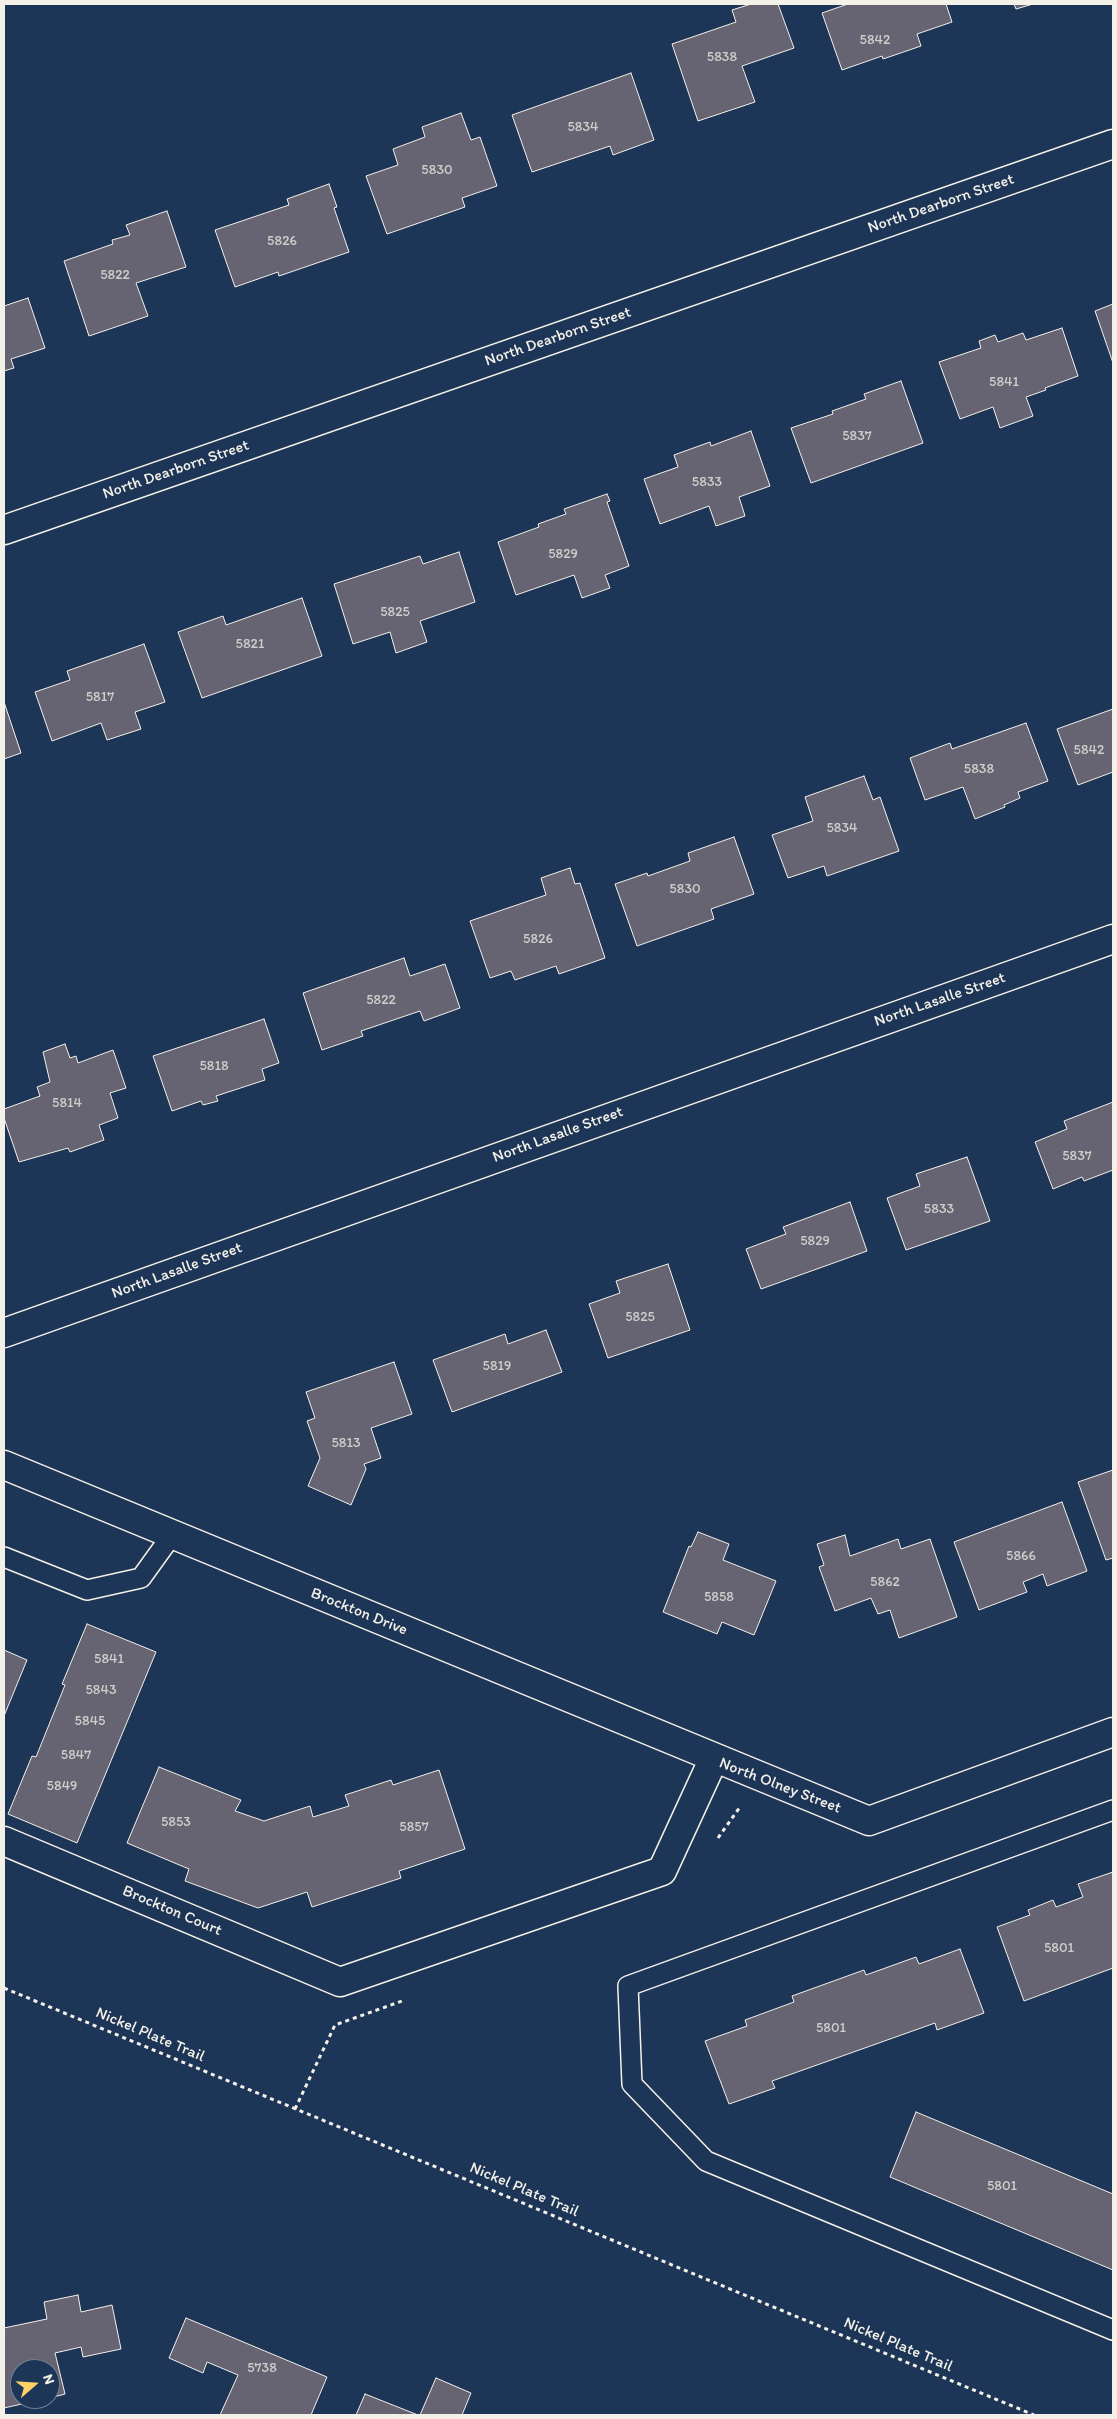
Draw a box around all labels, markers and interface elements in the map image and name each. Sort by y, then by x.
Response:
house number: 5842 [860,32,890,48]
house number: 5838 [707,49,737,65]
house number: 5834 [567,119,599,135]
house number: 5830 [421,162,453,178]
street label: North Dearborn Street [865,170,1017,238]
house number: 5826 [267,233,297,249]
house number: 5822 [100,267,130,283]
street label: North Dearborn Street [482,303,634,371]
house number: 5841 [989,374,1019,390]
house number: 5837 [842,428,872,444]
street label: North Dearborn Street [100,436,252,504]
house number: 5833 [692,474,722,490]
house number: 5829 [548,546,578,562]
house number: 5825 [380,604,410,620]
house number: 5821 [236,636,264,652]
house number: 5817 [86,689,114,705]
house number: 5842 [1074,742,1104,758]
house number: 5838 [964,761,994,777]
house number: 5834 [826,820,858,836]
house number: 5830 [669,881,701,897]
house number: 5826 [523,931,553,947]
street label: North Lasalle Street [872,969,1008,1031]
house number: 5822 [366,992,396,1008]
house number: 5818 [199,1058,229,1074]
house number: 5814 [52,1095,82,1111]
street label: North Lasalle Street [490,1102,626,1168]
house number: 5837 [1062,1148,1092,1164]
house number: 5833 [924,1201,954,1217]
house number: 5829 [800,1233,830,1249]
street label: North Lasalle Street [109,1238,245,1304]
house number: 5825 [625,1309,655,1325]
house number: 5819 [483,1358,511,1374]
house number: 5813 [331,1435,361,1451]
house number: 5866 [1006,1548,1036,1564]
house number: 5862 [870,1574,900,1590]
street label: Brockton Drive [308,1584,410,1640]
house number: 5858 [704,1589,734,1605]
house number: 5841 [94,1651,124,1667]
house number: 5843 [85,1682,117,1698]
house number: 5845 [75,1713,105,1729]
house number: 5847 [61,1747,91,1763]
street label: North Olney Street [716,1754,844,1818]
house number: 5849 [47,1778,77,1794]
house number: 5853 [161,1814,191,1830]
house number: 5857 [399,1819,429,1835]
street label: Brockton Court [119,1881,225,1941]
house number: 5801 [1044,1940,1074,1956]
street label: Nickel Plate Trail [93,2003,207,2067]
house number: 5801 [816,2020,846,2036]
street label: Nickel Plate Trail [467,2158,581,2222]
house number: 5801 [987,2178,1017,2194]
street label: Nickel Plate Trail [841,2313,955,2377]
north arrow [10,2359,60,2409]
house number: 5738 [247,2360,277,2376]
text: N [39,2372,58,2387]

